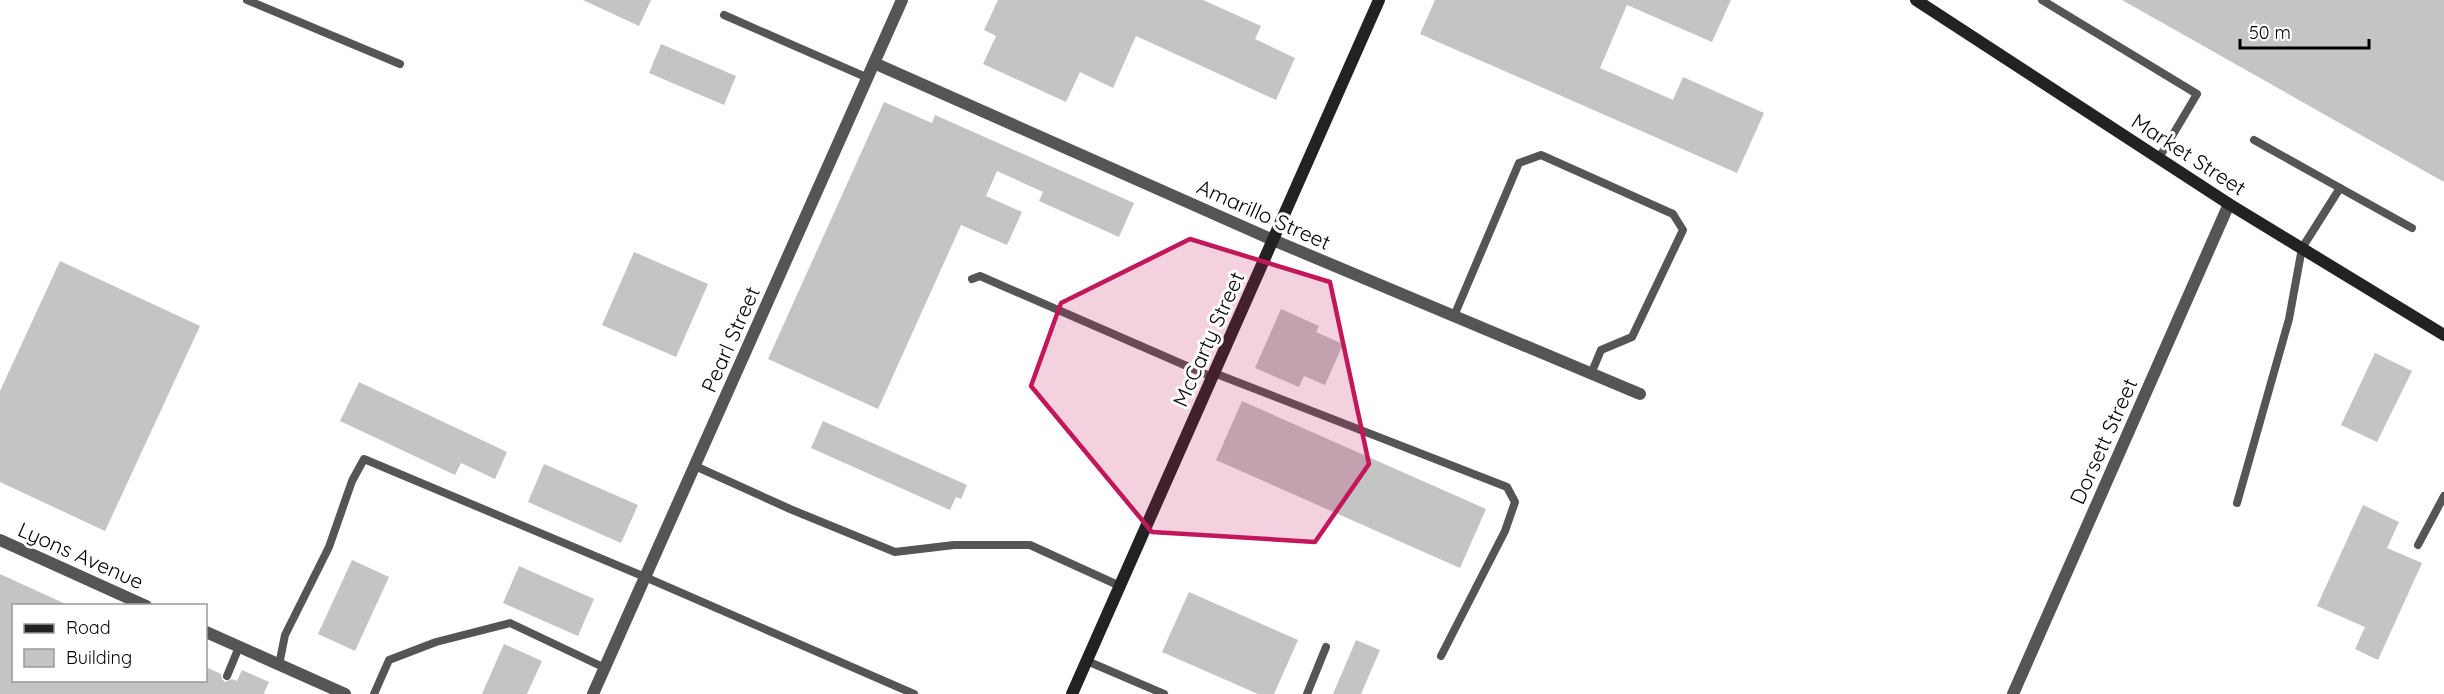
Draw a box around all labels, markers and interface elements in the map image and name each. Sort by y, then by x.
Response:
scale bar [2240,12,2369,50]
text: 50 m [2249,21,2291,44]
street label: Market Street [2127,107,2251,201]
street label: Amarillo Street [1193,173,1335,255]
street label: McCarty Street [1167,268,1249,410]
street label: Pearl Street [695,282,765,396]
street label: Dorsett Street [2064,374,2142,508]
street label: Lyons Avenue [14,516,148,594]
legend [12,604,207,682]
text: Road [66,616,111,639]
text: Building [66,646,132,669]

